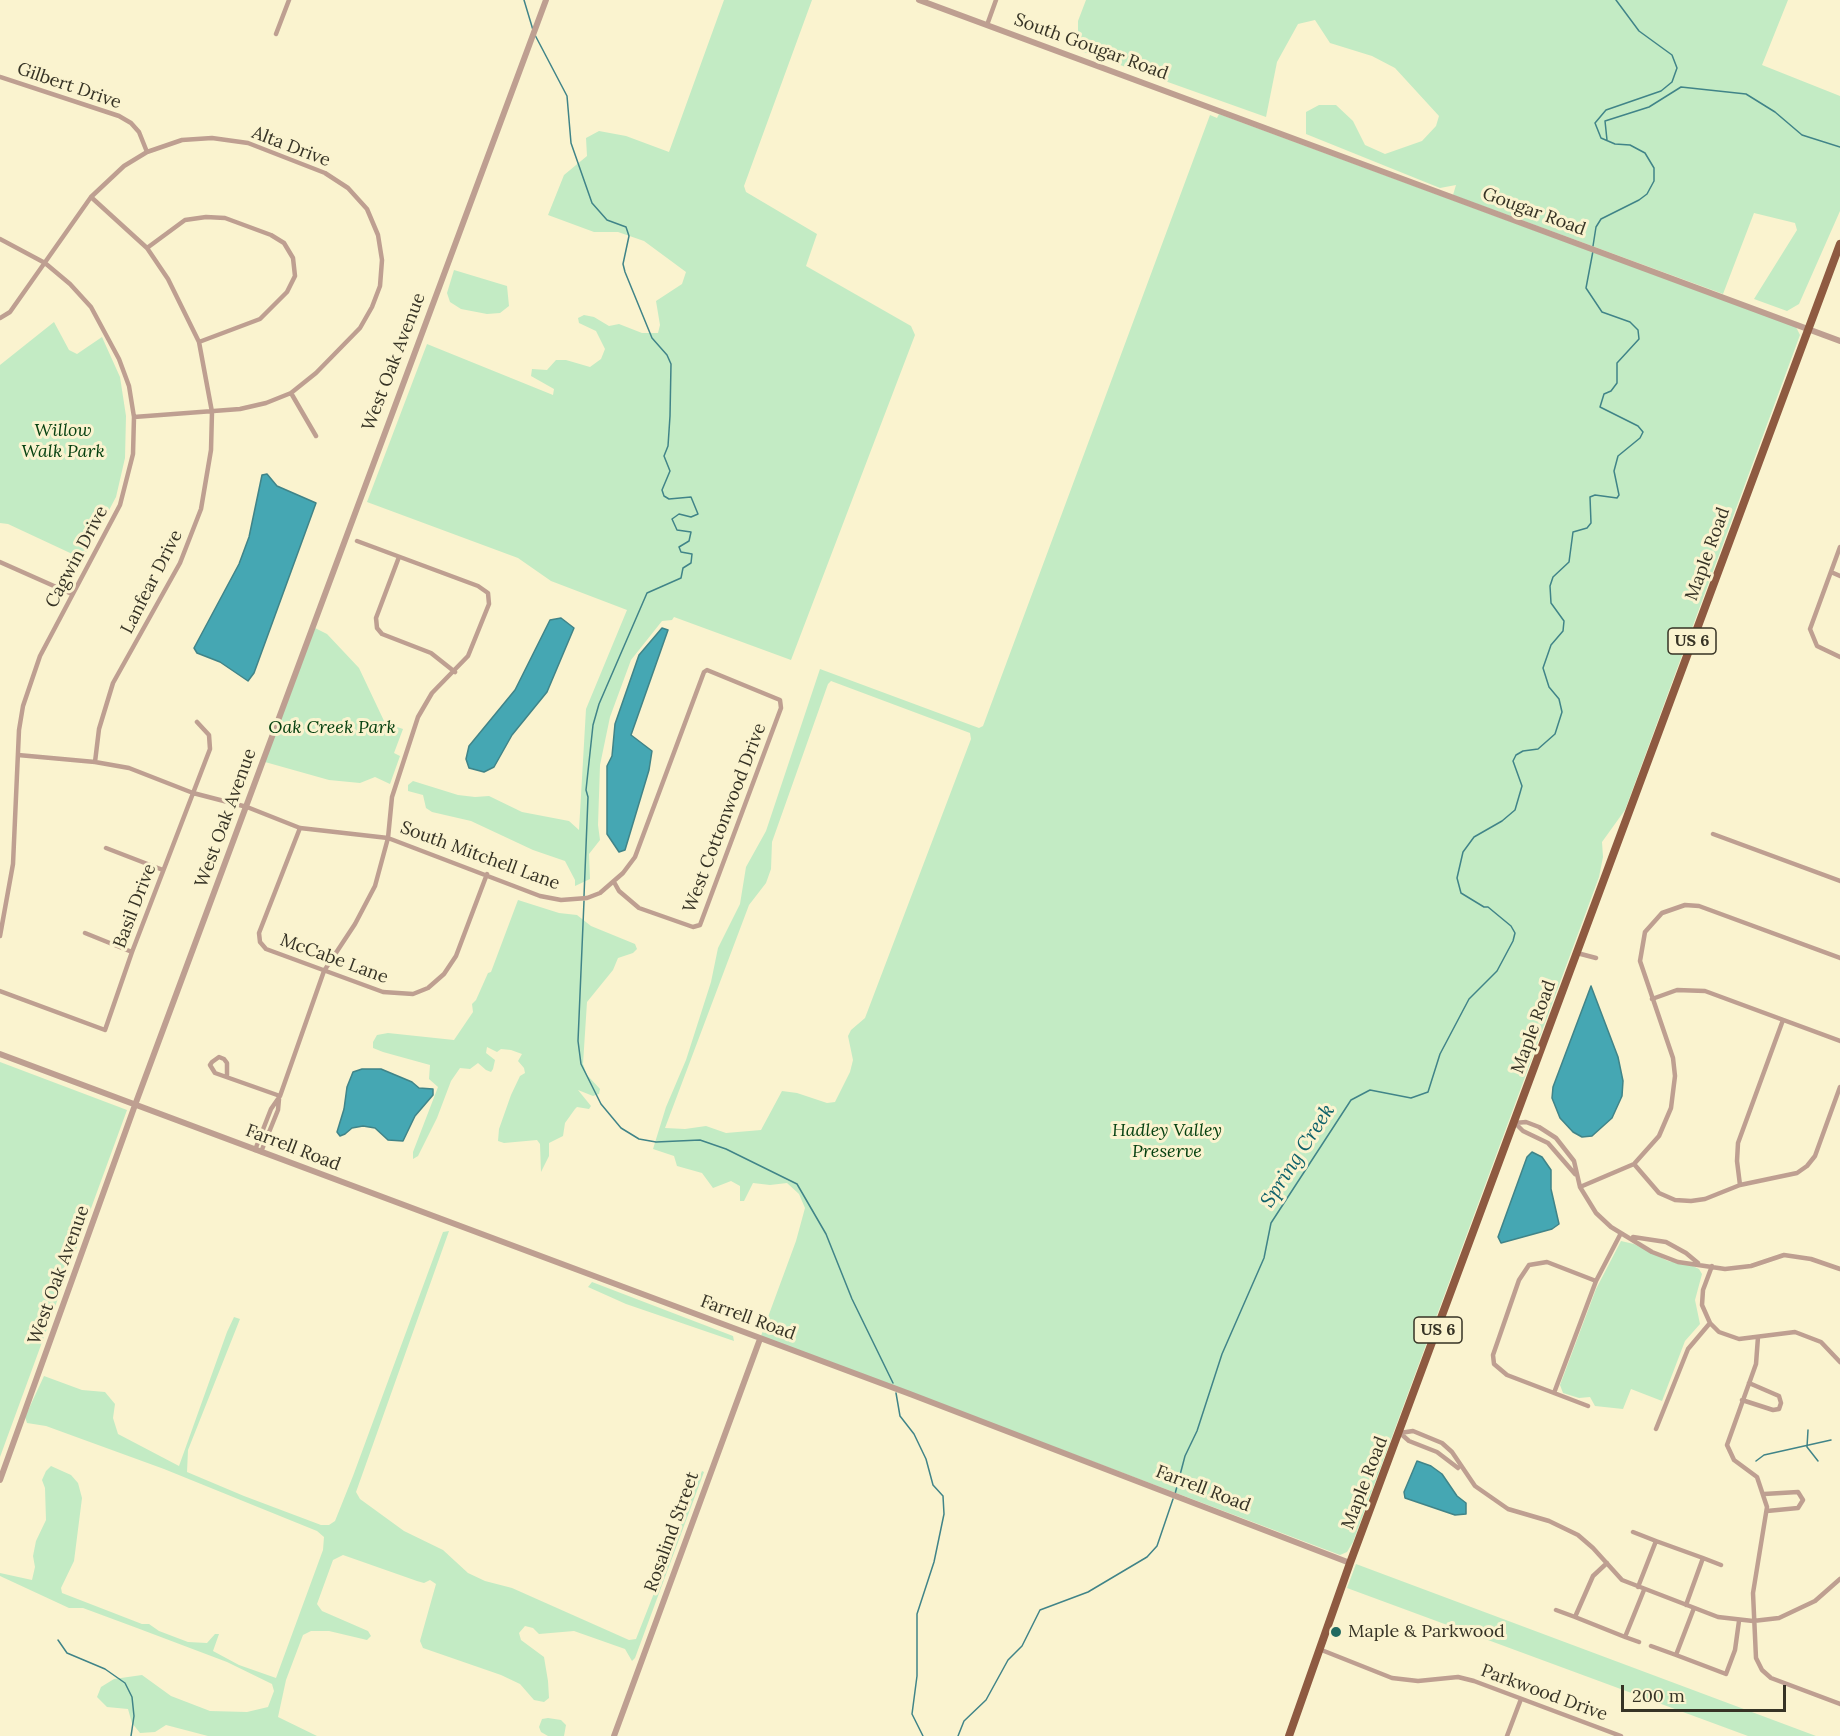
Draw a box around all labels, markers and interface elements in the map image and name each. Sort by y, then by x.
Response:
street label: South Gougar Road [1011,9,1171,85]
street label: Gilbert Drive [14,58,124,114]
street label: Alta Drive [249,122,333,172]
street label: Gougar Road [1479,183,1589,241]
street label: West Oak Avenue [358,290,430,434]
park label: Willow Walk Park [21,420,105,462]
street label: Cagwin Drive [41,502,113,612]
street label: Maple Road [1681,504,1735,604]
street label: Lanfear Drive [117,527,187,637]
road number: US 6 [1668,628,1716,654]
park label: Oak Creek Park [268,717,396,739]
street label: West Cottonwood Drive [679,720,771,916]
street label: West Oak Avenue [191,746,261,890]
street label: South Mitchell Lane [397,817,563,895]
street label: Basil Drive [109,861,161,951]
street label: McCabe Lane [277,929,391,989]
street label: Maple Road [1507,977,1561,1077]
water label: Spring Creek [1256,1100,1340,1212]
street label: Farrell Road [242,1120,344,1176]
park label: Hadley Valley Preserve [1112,1120,1222,1162]
street label: West Oak Avenue [24,1203,94,1347]
street label: Farrell Road [697,1291,799,1345]
road number: US 6 [1414,1317,1462,1343]
street label: Maple Road [1337,1434,1393,1532]
street label: Farrell Road [1152,1461,1254,1517]
street label: Rosalind Street [640,1469,704,1595]
place label: Maple & Parkwood [1348,1621,1505,1643]
marker: Maple & Parkwood [1329,1625,1343,1639]
street label: Parkwood Drive [1478,1660,1610,1726]
scale bar [1624,1673,1789,1711]
text: 200 m [1632,1684,1685,1707]

